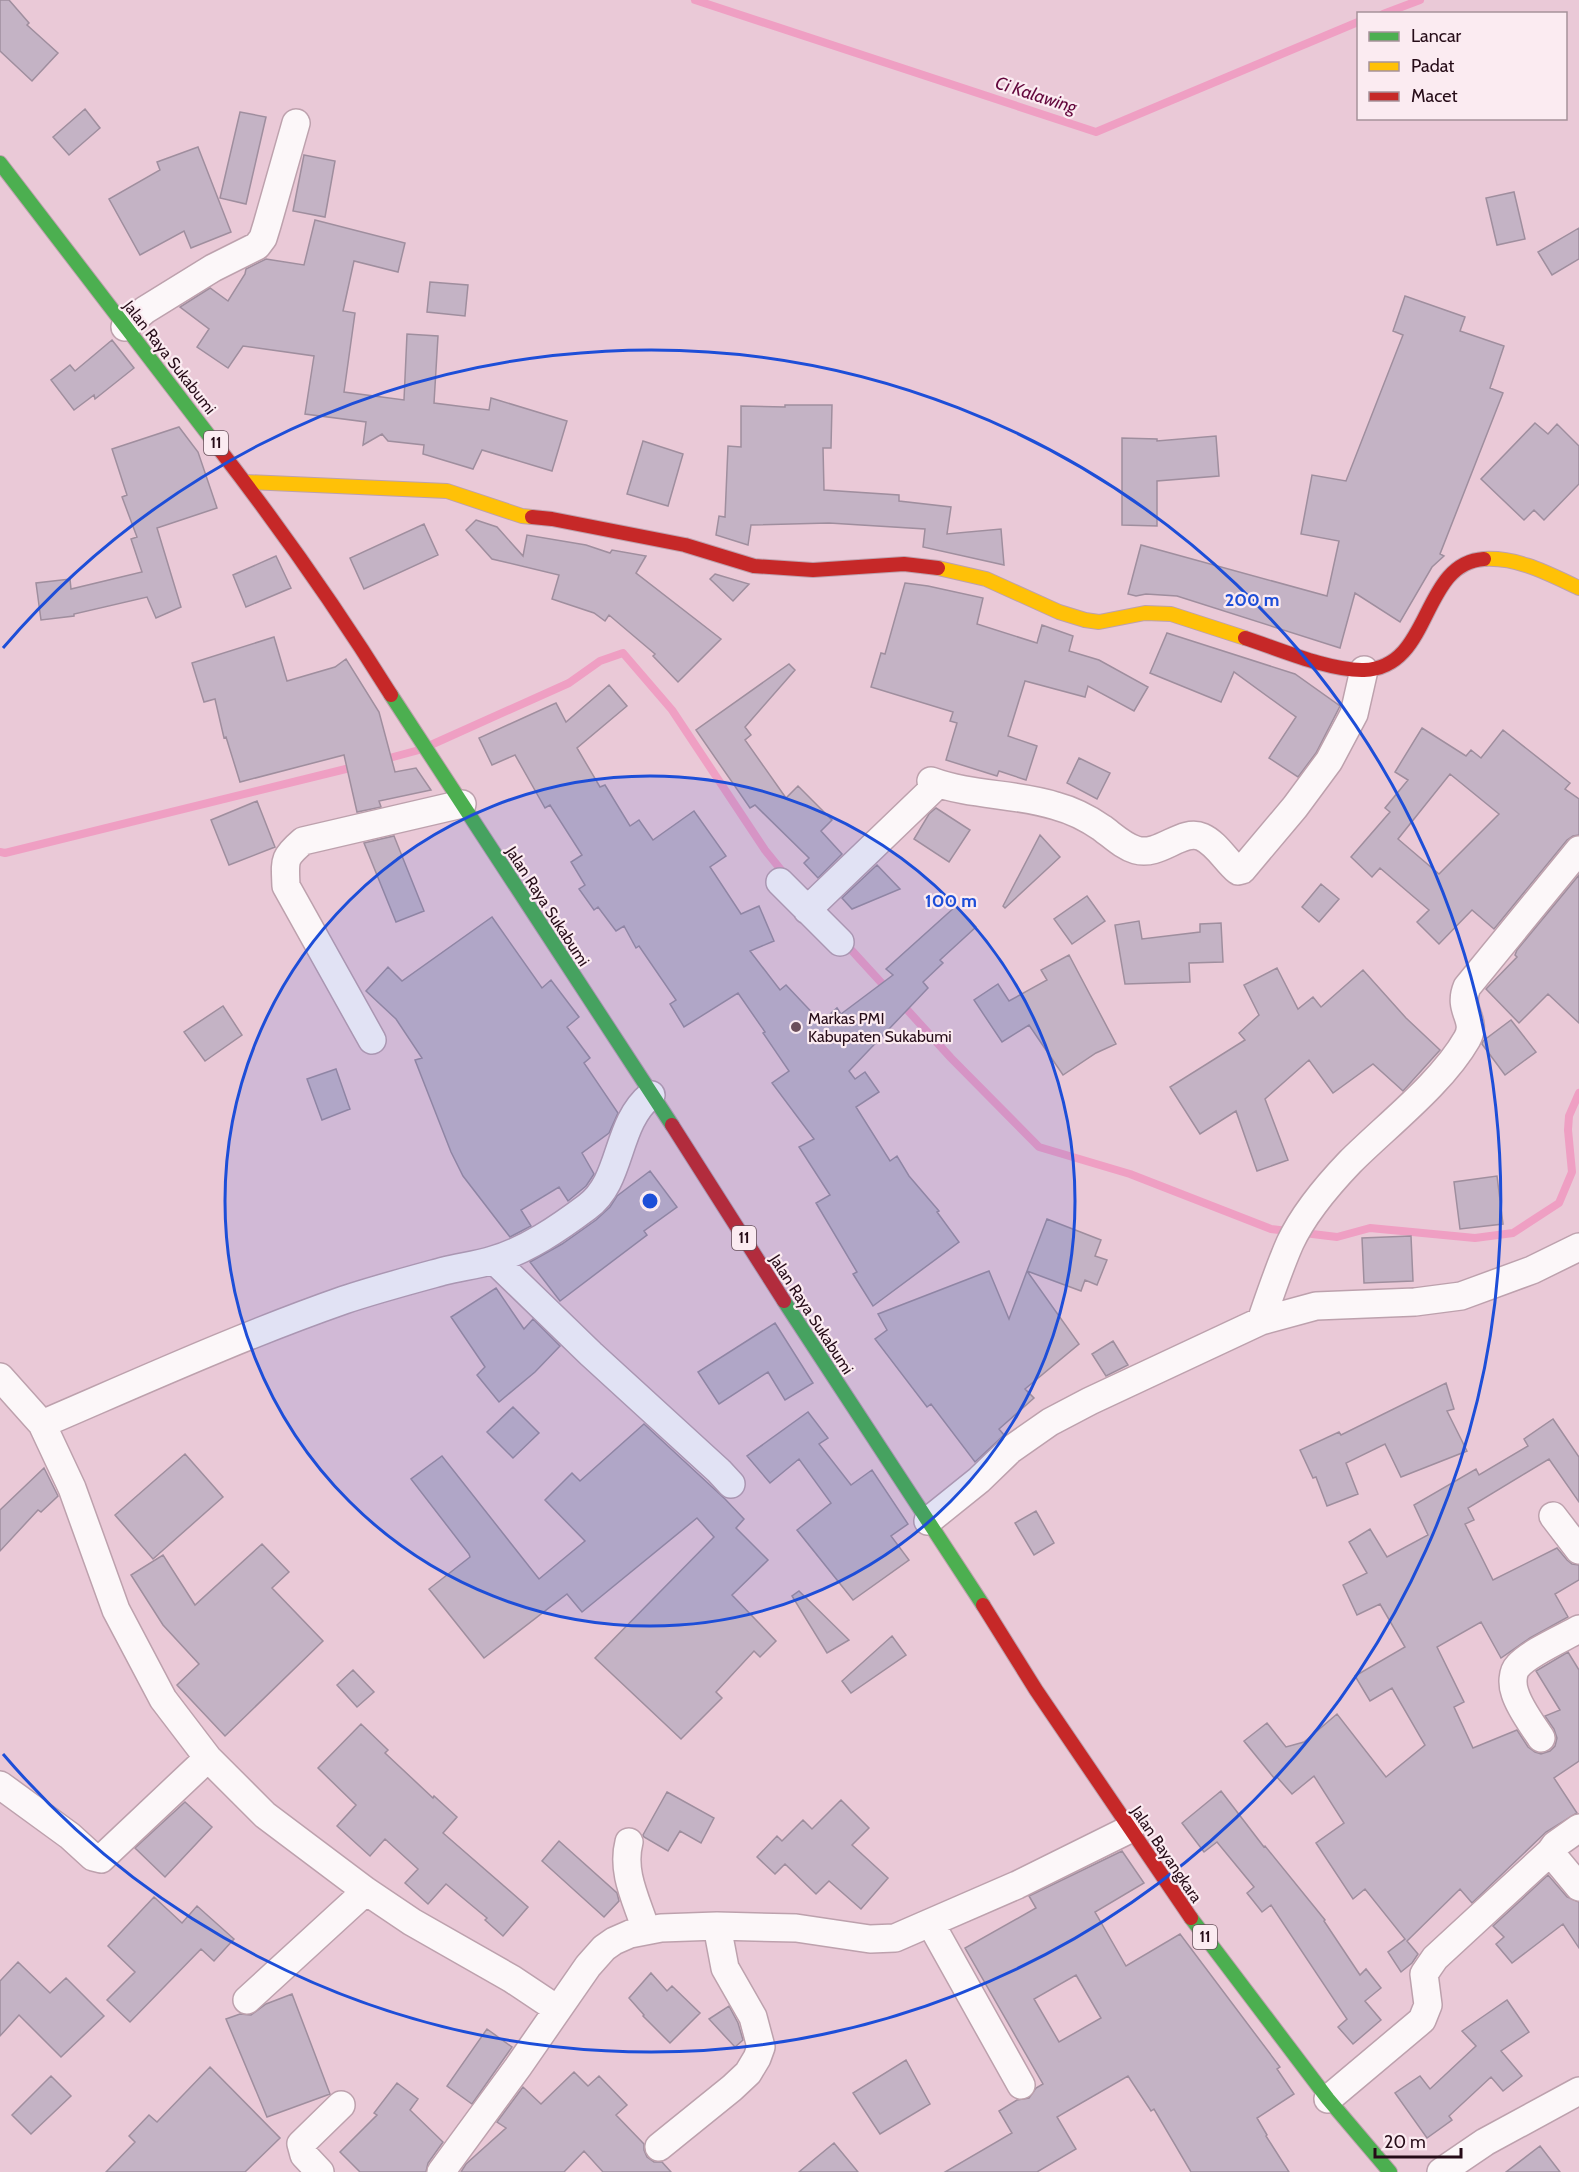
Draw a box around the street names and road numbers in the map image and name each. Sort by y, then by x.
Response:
street label: Jalan Raya Sukabumi [119,296,220,418]
road number: 11 [204,431,228,455]
street label: Jalan Raya Sukabumi [501,842,593,970]
road number: 11 [732,1226,756,1250]
street label: Jalan Raya Sukabumi [765,1250,857,1378]
street label: Jalan Bayangkara [1127,1802,1206,1906]
road number: 11 [1193,1925,1217,1949]

